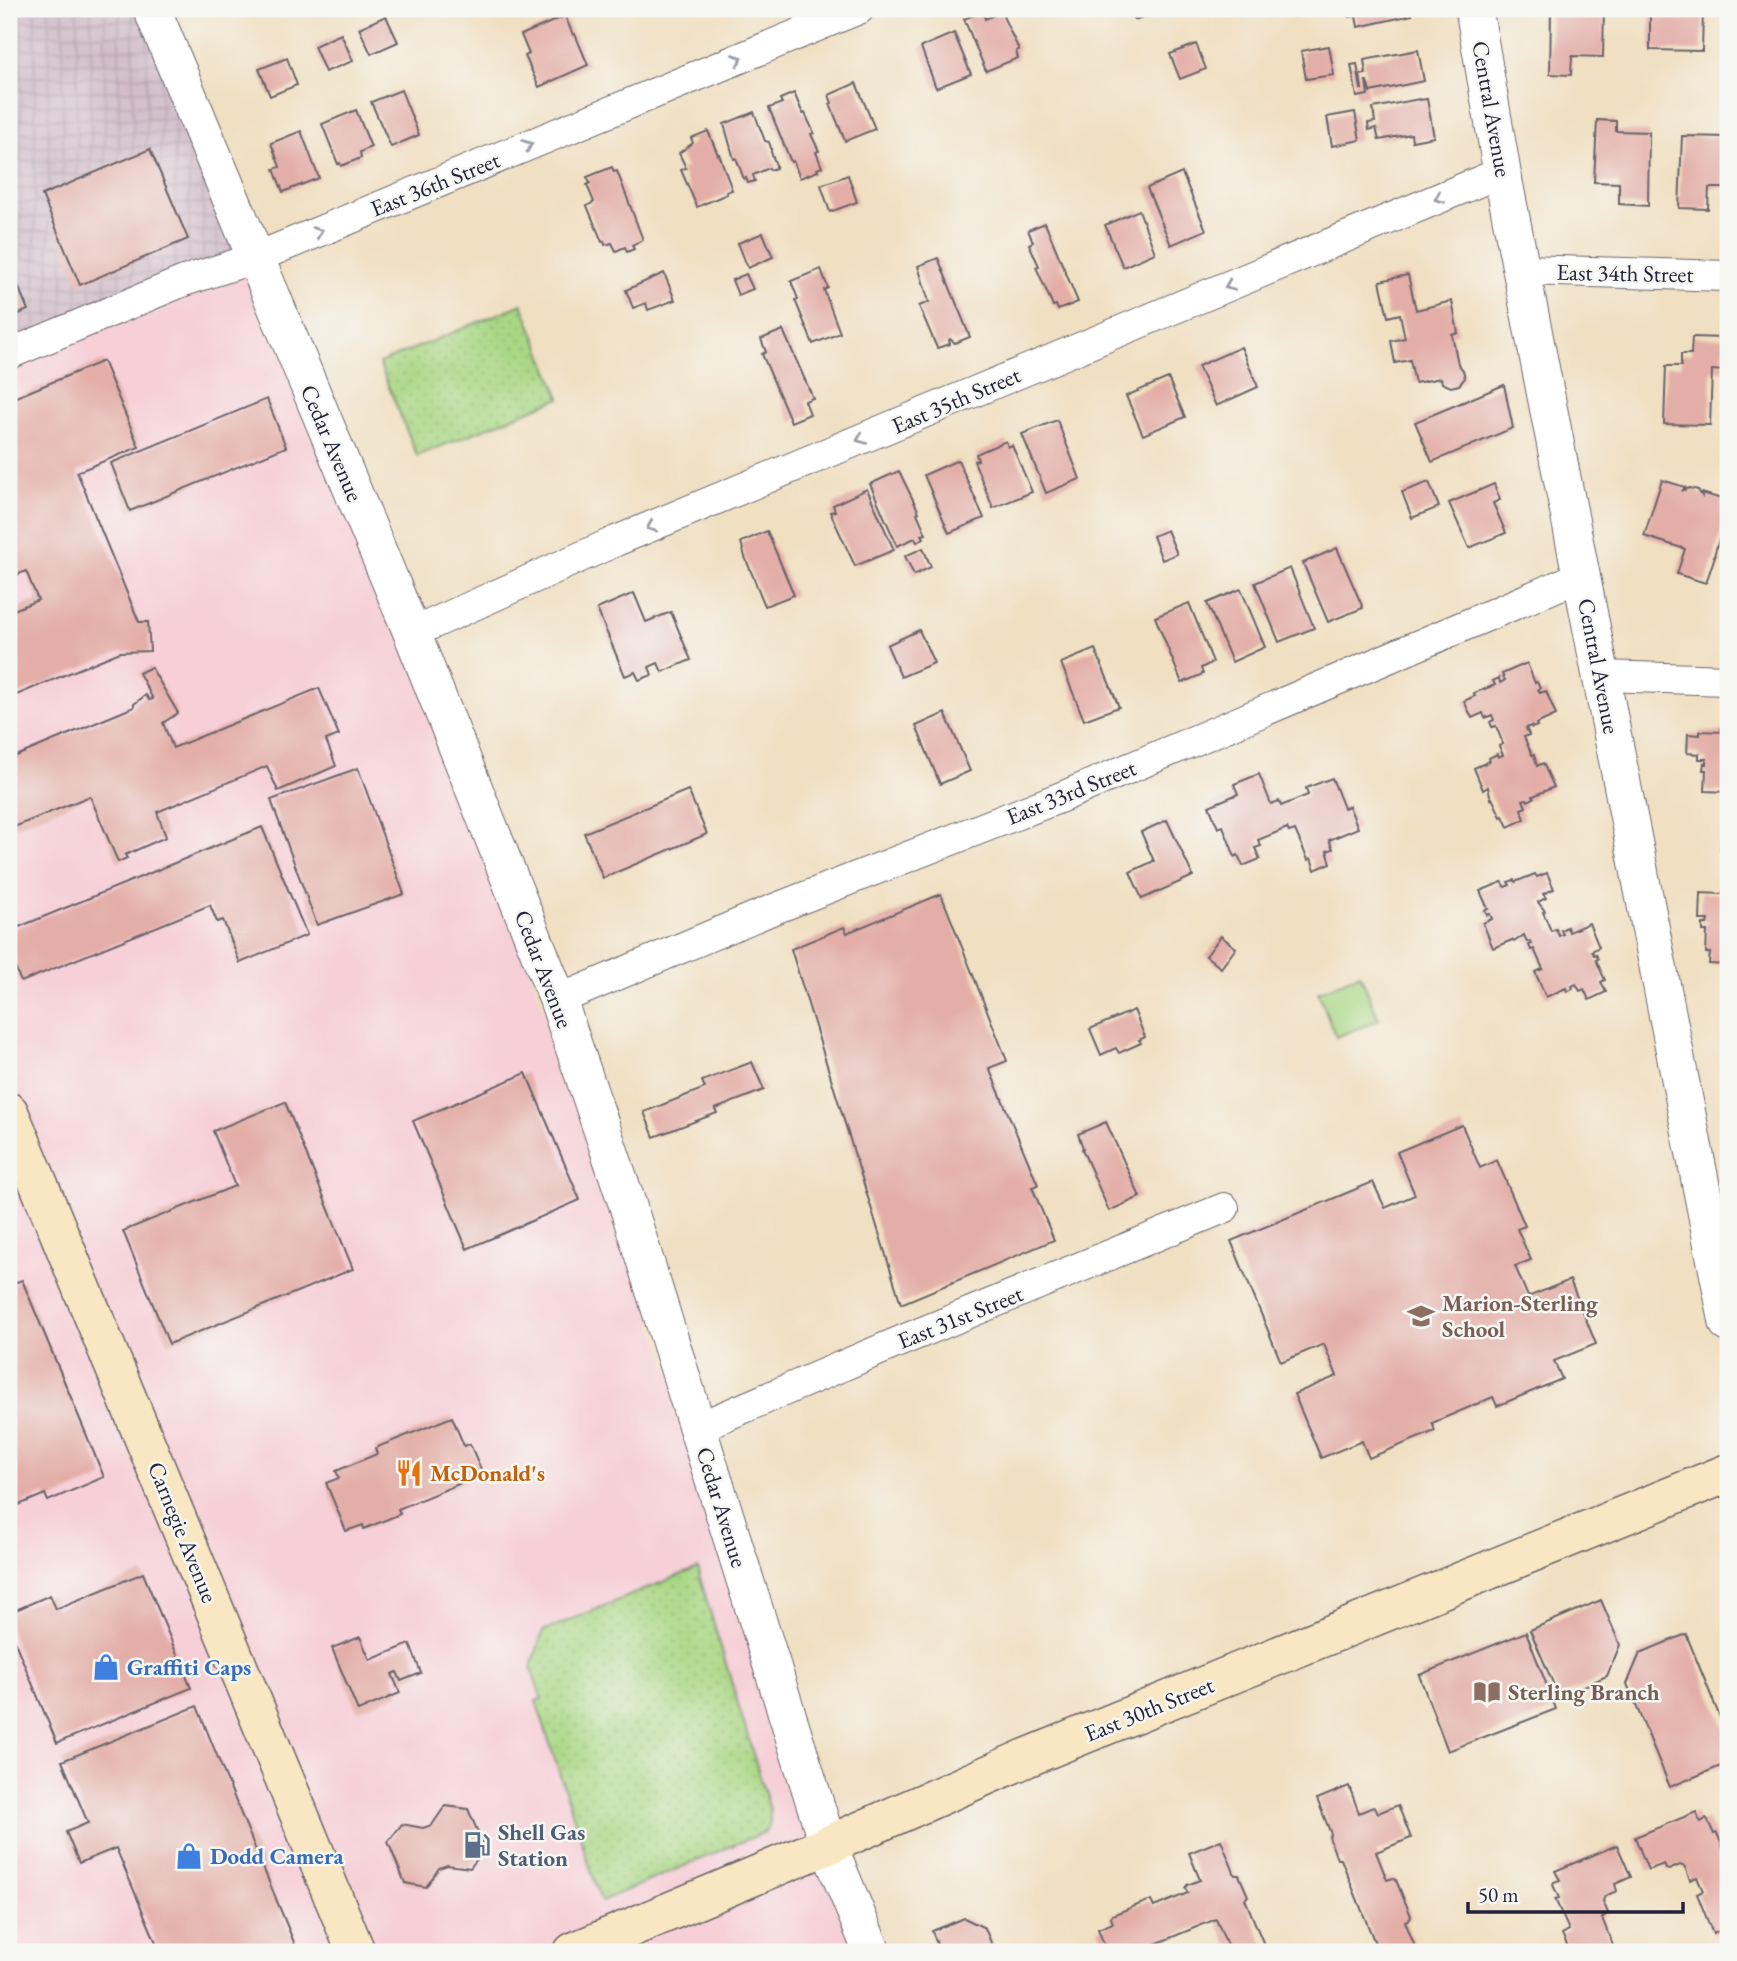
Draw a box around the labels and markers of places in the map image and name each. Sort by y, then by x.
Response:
place label: Marion-Sterling School [1442,1288,1598,1344]
school or university icon: Marion-Sterling School [1406,1301,1436,1331]
restaurant icon: McDonald's [394,1458,424,1488]
place label: McDonald's [430,1458,545,1488]
shop icon: Graffiti Caps [91,1652,121,1682]
place label: Graffiti Caps [127,1652,251,1682]
library icon: Sterling Branch [1472,1677,1502,1707]
place label: Sterling Branch [1508,1677,1660,1707]
place label: Shell Gas Station [498,1817,585,1873]
fuel station icon: Shell Gas Station [462,1830,492,1860]
shop icon: Dodd Camera [174,1841,204,1871]
place label: Dodd Camera [210,1841,344,1871]

